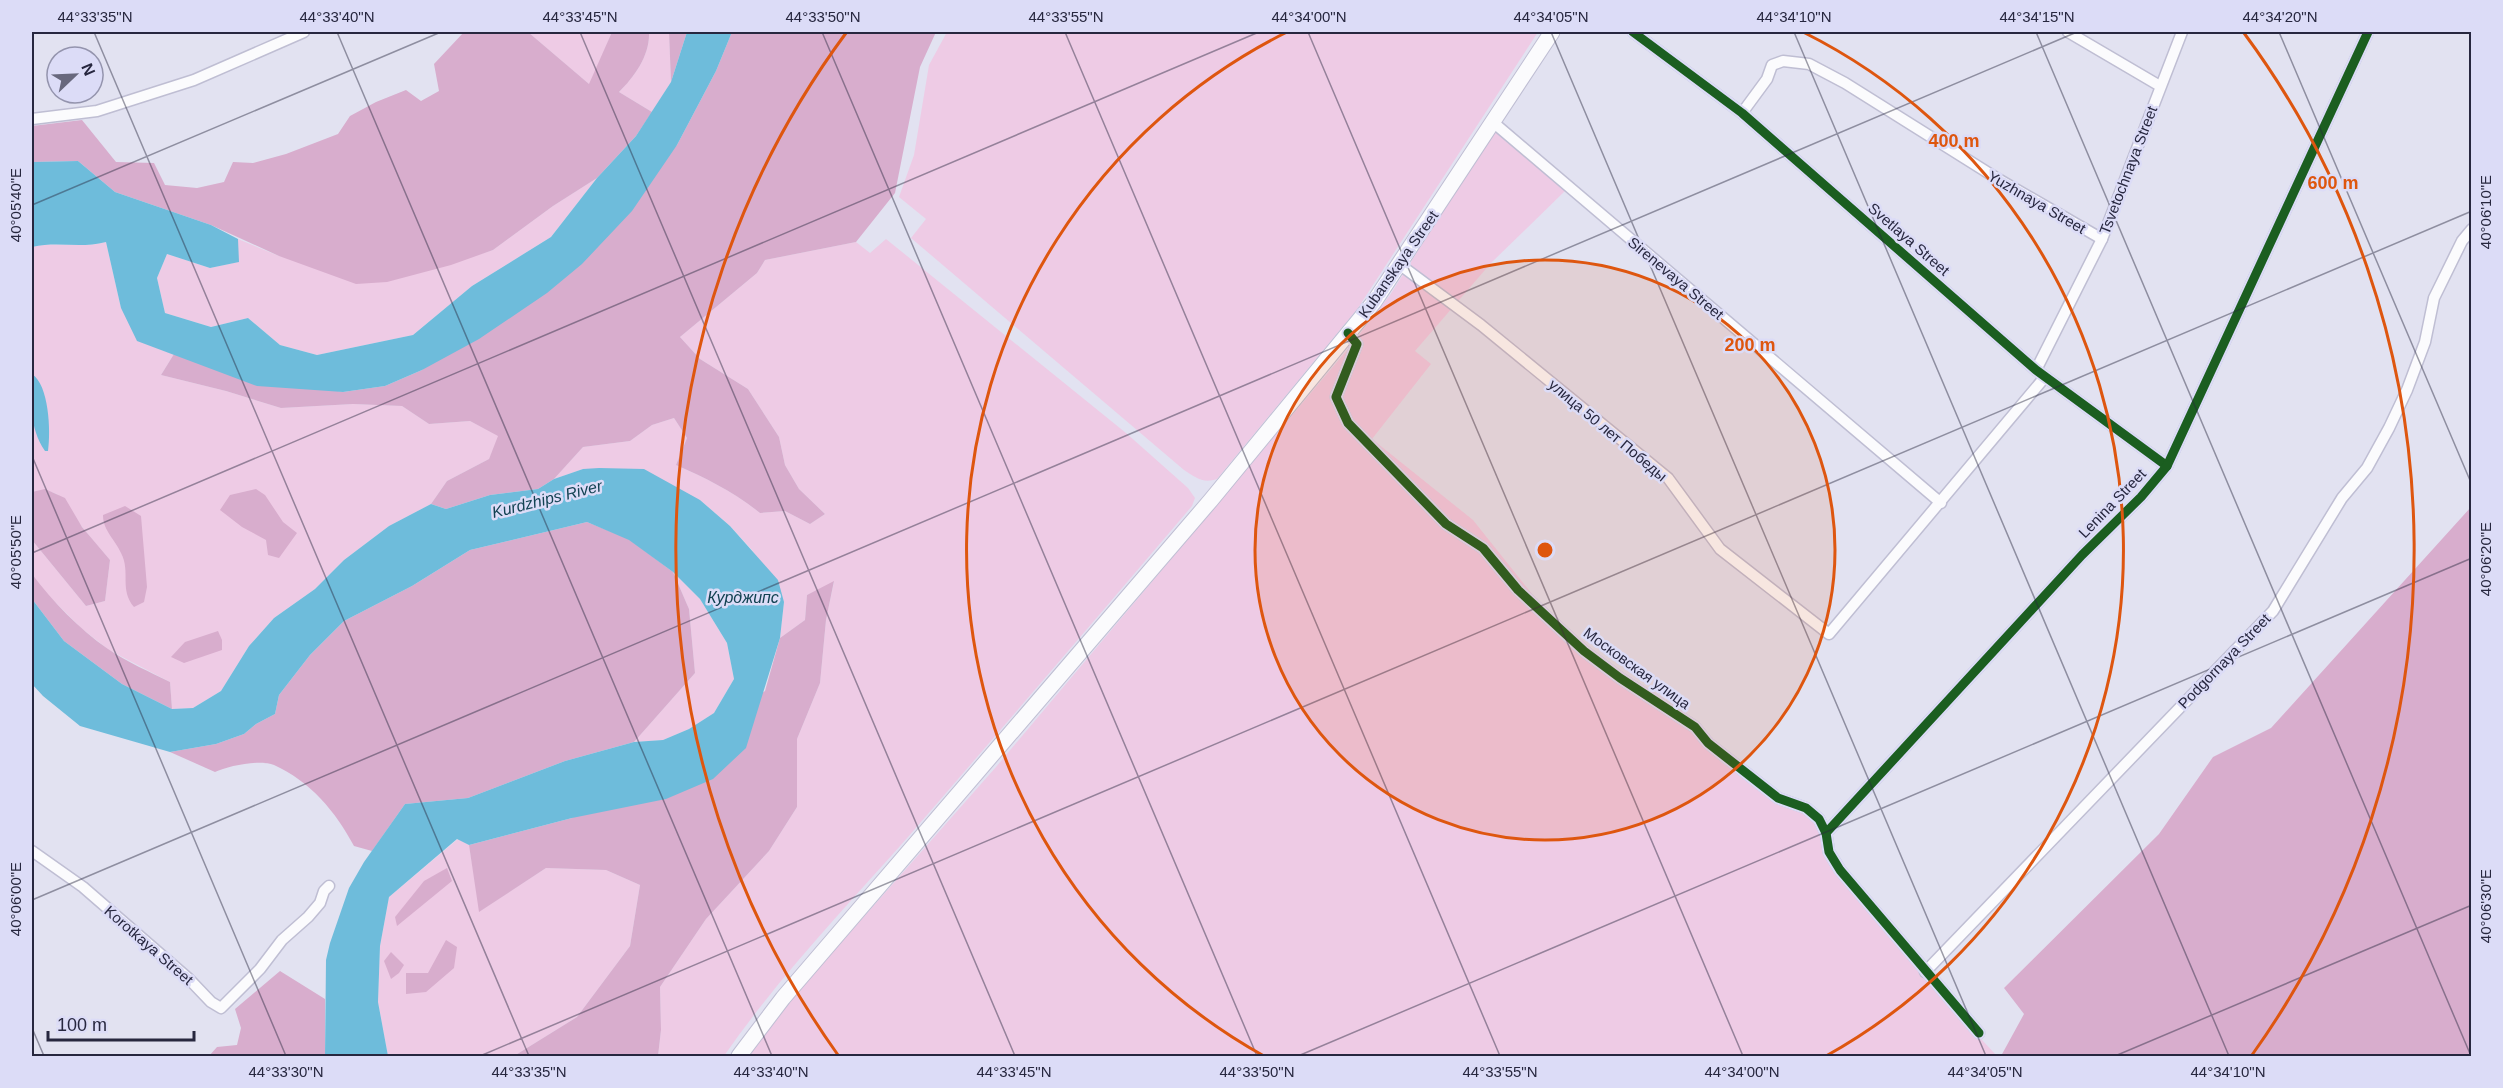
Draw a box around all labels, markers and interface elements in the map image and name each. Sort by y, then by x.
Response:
text: 44°33'35"N [57,8,133,25]
text: 44°33'40"N [299,8,375,25]
text: 44°33'45"N [542,8,618,25]
text: 44°33'50"N [785,8,861,25]
text: 44°33'55"N [1028,8,1104,25]
text: 44°34'00"N [1271,8,1347,25]
text: 44°34'05"N [1513,8,1589,25]
text: 44°34'10"N [1756,8,1832,25]
text: 44°34'15"N [1999,8,2075,25]
text: 44°34'20"N [2242,8,2318,25]
north arrow [45,45,105,105]
text: N [78,61,98,78]
street label: Tsvetochnaya Street [2096,103,2161,236]
text: 400 m [1928,131,1980,151]
street label: Yuzhnaya Street [1985,167,2090,237]
text: 40°05'40"E [7,168,24,242]
text: 600 m [2307,173,2359,193]
text: 40°06'10"E [2477,175,2494,249]
street label: Svetlaya Street [1865,199,1954,279]
street label: Kubanskaya Street [1355,207,1442,321]
street label: Sirenevaya Street [1625,233,1728,323]
text: 200 m [1724,335,1776,355]
street label: улица 50 лет Победы [1545,376,1671,484]
street label: Lenina Street [2075,464,2150,541]
water label: Kurdzhips River [490,477,604,521]
text: 40°05'50"E [7,515,24,589]
text: 40°06'20"E [2477,522,2494,596]
centre of rings [1535,540,1555,560]
water label: Курджипс [707,589,779,606]
street label: Podgornaya Street [2174,610,2274,712]
street label: Московская улица [1580,624,1694,713]
text: 40°06'00"E [7,862,24,936]
text: 40°06'30"E [2477,869,2494,943]
street label: Korotkaya Street [101,902,197,989]
scale bar [48,1004,194,1042]
text: 100 m [57,1015,107,1035]
text: 44°33'30"N [248,1063,324,1080]
text: 44°33'35"N [491,1063,567,1080]
text: 44°33'40"N [733,1063,809,1080]
text: 44°33'45"N [976,1063,1052,1080]
text: 44°33'50"N [1219,1063,1295,1080]
text: 44°33'55"N [1462,1063,1538,1080]
text: 44°34'00"N [1704,1063,1780,1080]
text: 44°34'05"N [1947,1063,2023,1080]
text: 44°34'10"N [2190,1063,2266,1080]

